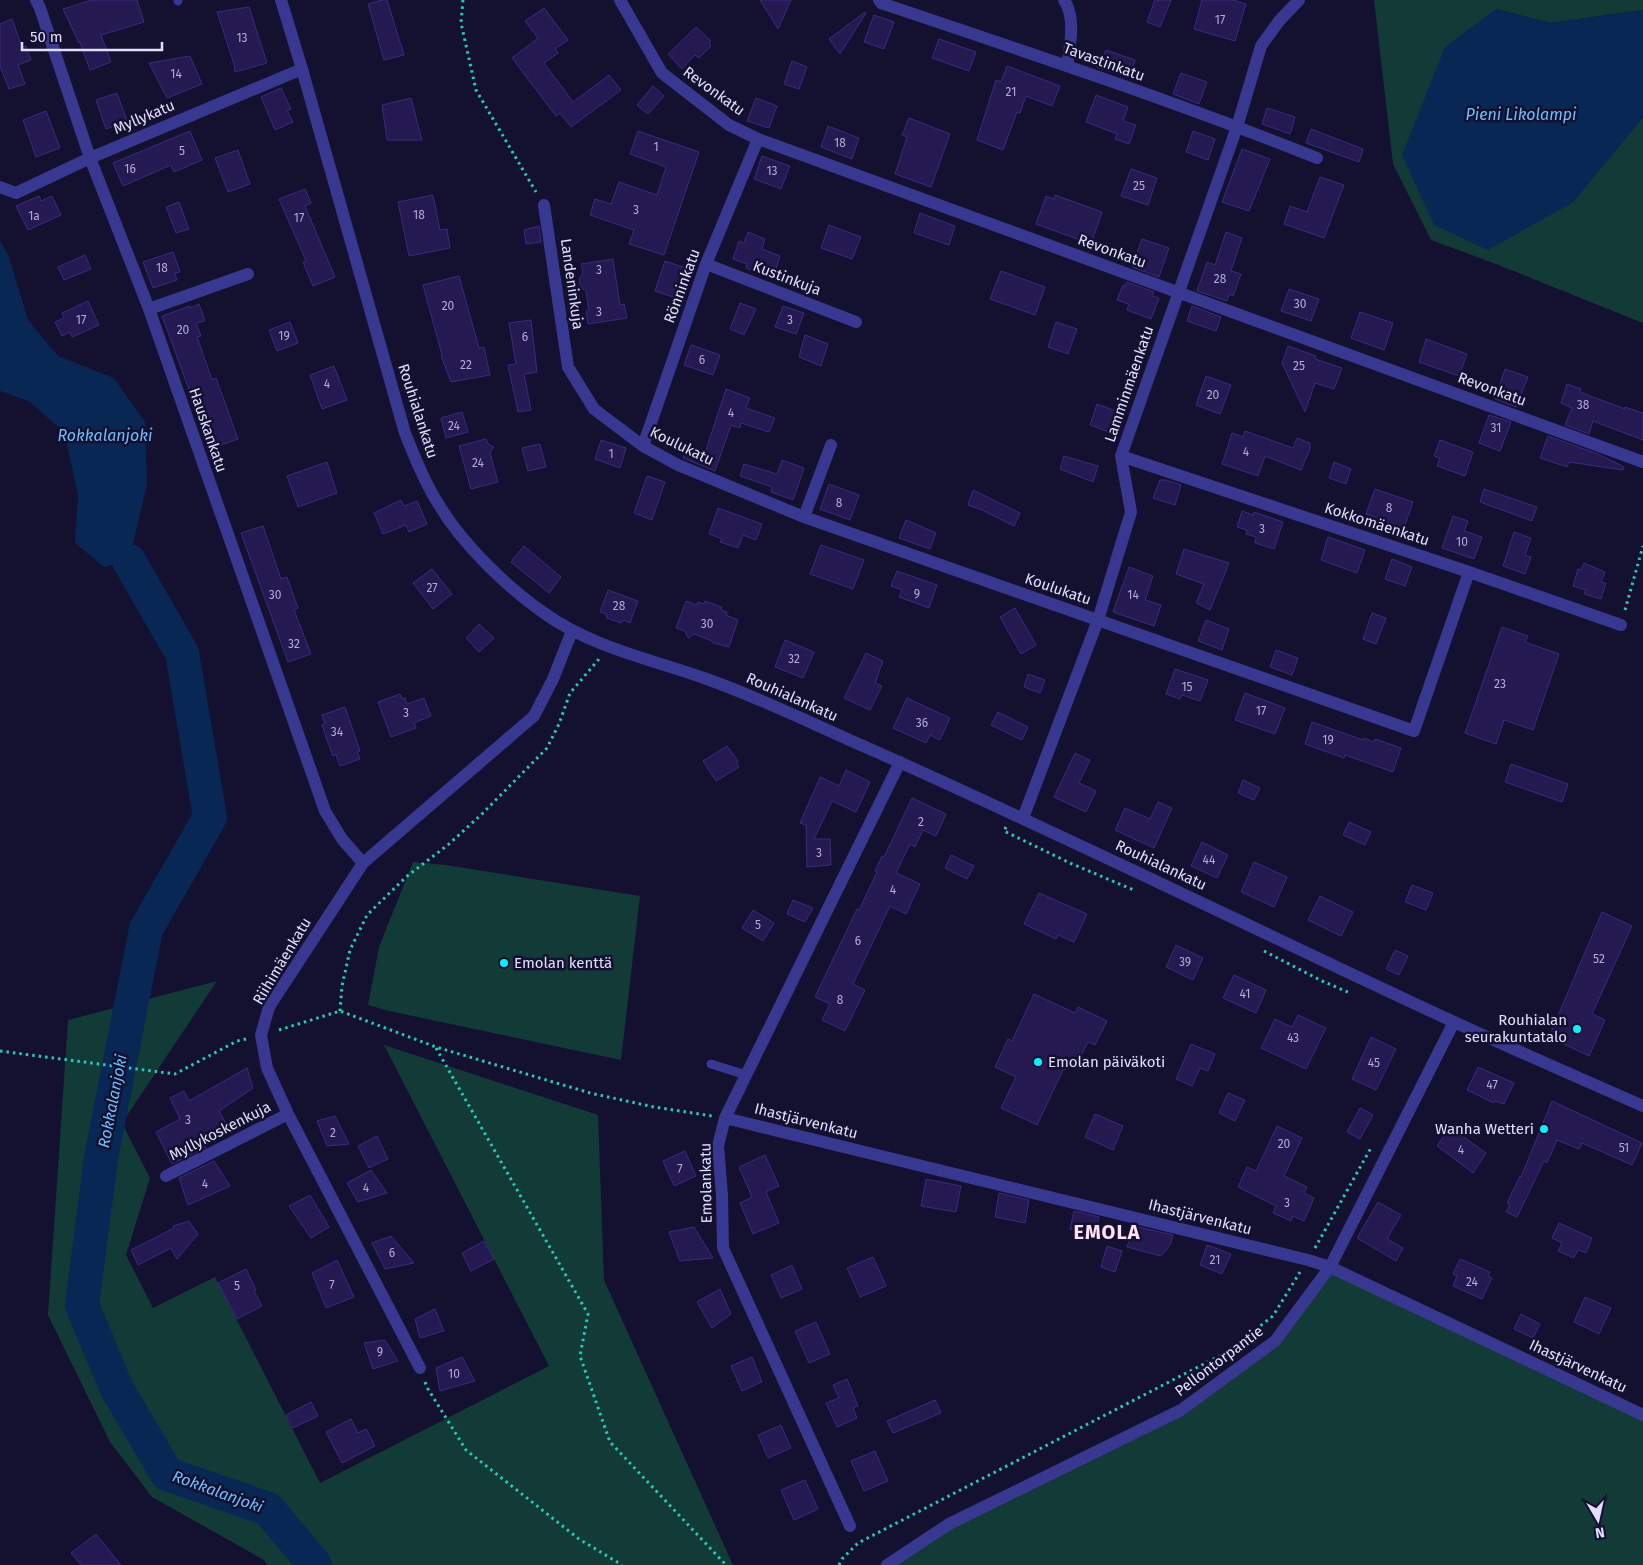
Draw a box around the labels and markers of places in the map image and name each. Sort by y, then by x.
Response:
place label: Emolan kenttä [514,954,612,972]
marker: Emolan kenttä [498,957,510,969]
place label: Rouhialan seurakuntatalo [1465,1011,1567,1046]
marker: Rouhialan seurakuntatalo [1571,1023,1583,1035]
place label: Emolan päiväkoti [1048,1053,1165,1071]
marker: Emolan päiväkoti [1032,1056,1044,1068]
place label: Wanha Wetteri [1435,1120,1534,1138]
marker: Wanha Wetteri [1538,1123,1550,1135]

